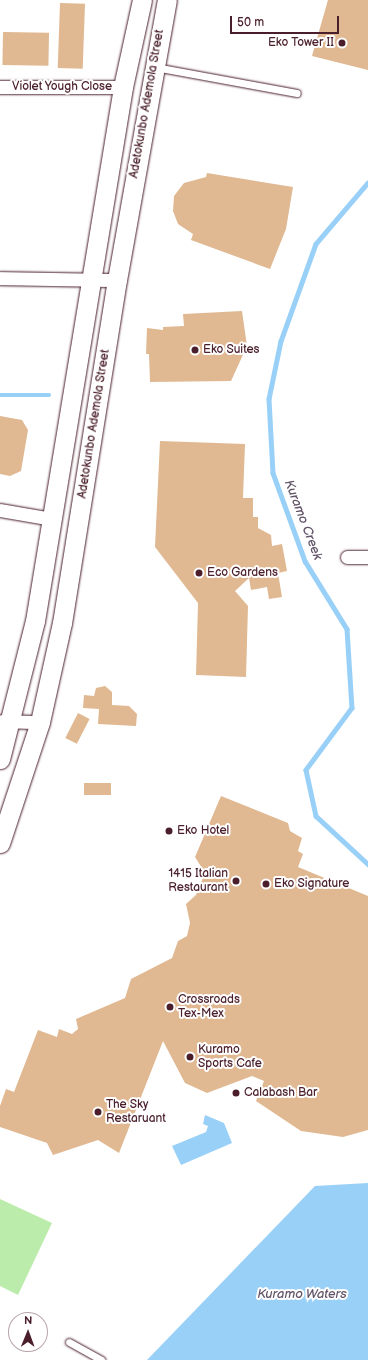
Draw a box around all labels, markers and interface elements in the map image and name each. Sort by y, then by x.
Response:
scale bar [232,8,341,34]
text: 50 m [237,15,264,30]
street label: Adetokunbo Ademola Street [127,28,167,180]
place label: Eko Tower II [268,36,334,50]
marker: Eko Tower II [337,38,347,48]
street label: Violet Yough Close [12,80,112,94]
place label: Eko Suites [203,343,260,357]
marker: Eko Suites [190,345,200,355]
street label: Adetokunbo Ademola Street [75,348,113,500]
water label: Kuramo Creek [281,478,325,562]
place label: Eco Gardens [207,566,278,580]
marker: Eco Gardens [194,568,204,578]
place label: Eko Hotel [177,824,229,838]
marker: Eko Hotel [164,826,174,836]
place label: 1415 Italian Restaurant [168,867,228,895]
marker: 1415 Italian Restaurant [231,876,241,886]
place label: Eko Signature [274,877,350,891]
marker: Eko Signature [261,879,271,889]
place label: Crossroads Tex-Mex [178,993,240,1021]
marker: Crossroads Tex-Mex [165,1002,175,1012]
place label: Kuramo Sports Cafe [198,1043,262,1071]
marker: Kuramo Sports Cafe [185,1052,195,1062]
place label: Calabash Bar [244,1086,317,1100]
marker: Calabash Bar [231,1088,241,1098]
place label: The Sky Restaruant [106,1098,166,1126]
marker: The Sky Restaruant [93,1107,103,1117]
water label: Kuramo Waters [257,1286,347,1302]
north arrow [8,1312,48,1352]
text: N [24,1314,32,1327]

